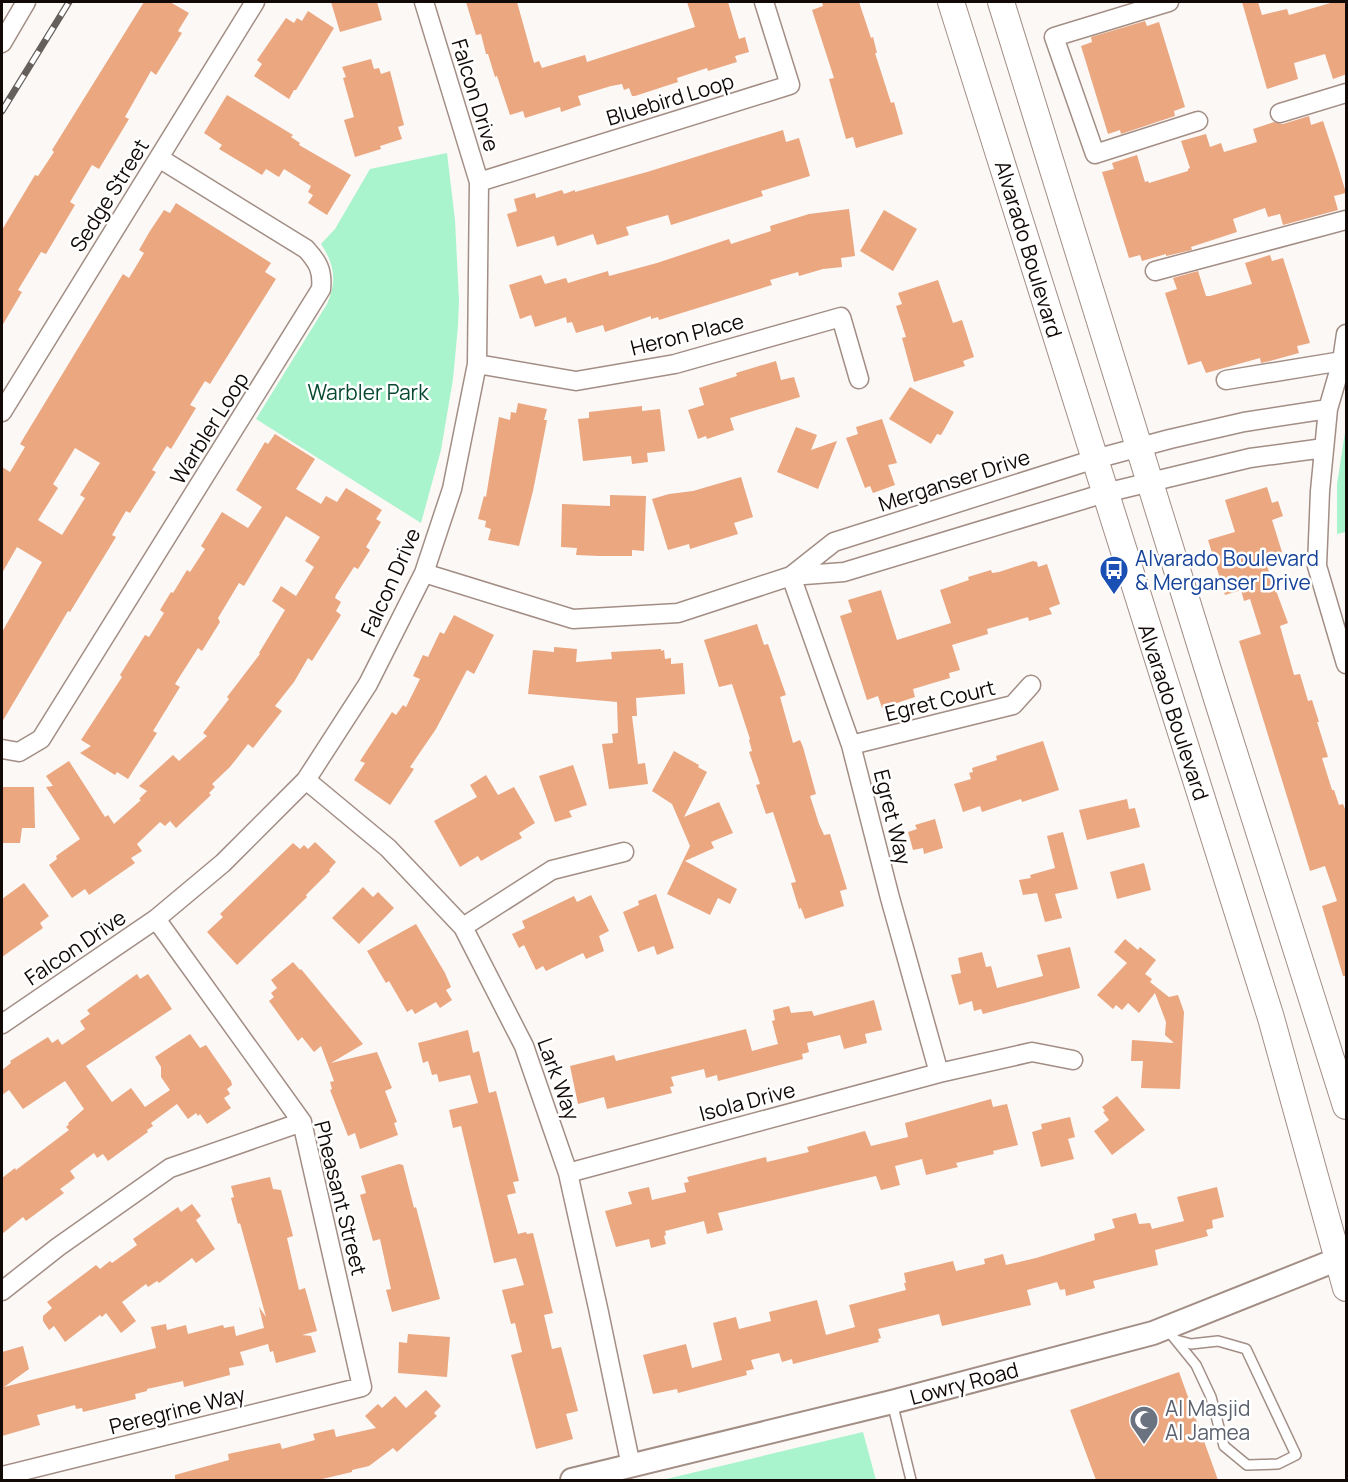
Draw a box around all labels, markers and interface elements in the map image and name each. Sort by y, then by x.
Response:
street label: Falcon Drive [446,35,506,155]
street label: Bluebird Loop [603,66,737,132]
street label: Sedge Street [63,133,155,257]
street label: Alvarado Boulevard [989,157,1069,341]
street label: Heron Place [627,306,747,362]
street label: Warbler Loop [163,367,255,489]
park label: Warbler Park [307,378,429,406]
street label: Merganser Drive [875,442,1033,518]
street label: Falcon Drive [354,523,426,641]
place label: Alvarado Boulevard & Merganser Drive [1135,544,1319,596]
bus stop icon: Alvarado Boulevard & Merganser Drive [1098,554,1130,596]
street label: Alvarado Boulevard [1132,620,1216,804]
street label: Egret Court [882,673,998,727]
street label: Egret Way [868,766,918,868]
street label: Falcon Drive [19,903,131,991]
street label: Lark Way [531,1034,587,1124]
street label: Isola Drive [696,1075,798,1127]
street label: Pheasant Street [308,1118,374,1278]
street label: Lowry Road [907,1355,1021,1411]
street label: Peregrine Way [106,1380,248,1440]
place label: Al Masjid Al Jamea [1165,1394,1250,1446]
mosque icon: Al Masjid Al Jamea [1128,1404,1160,1446]

